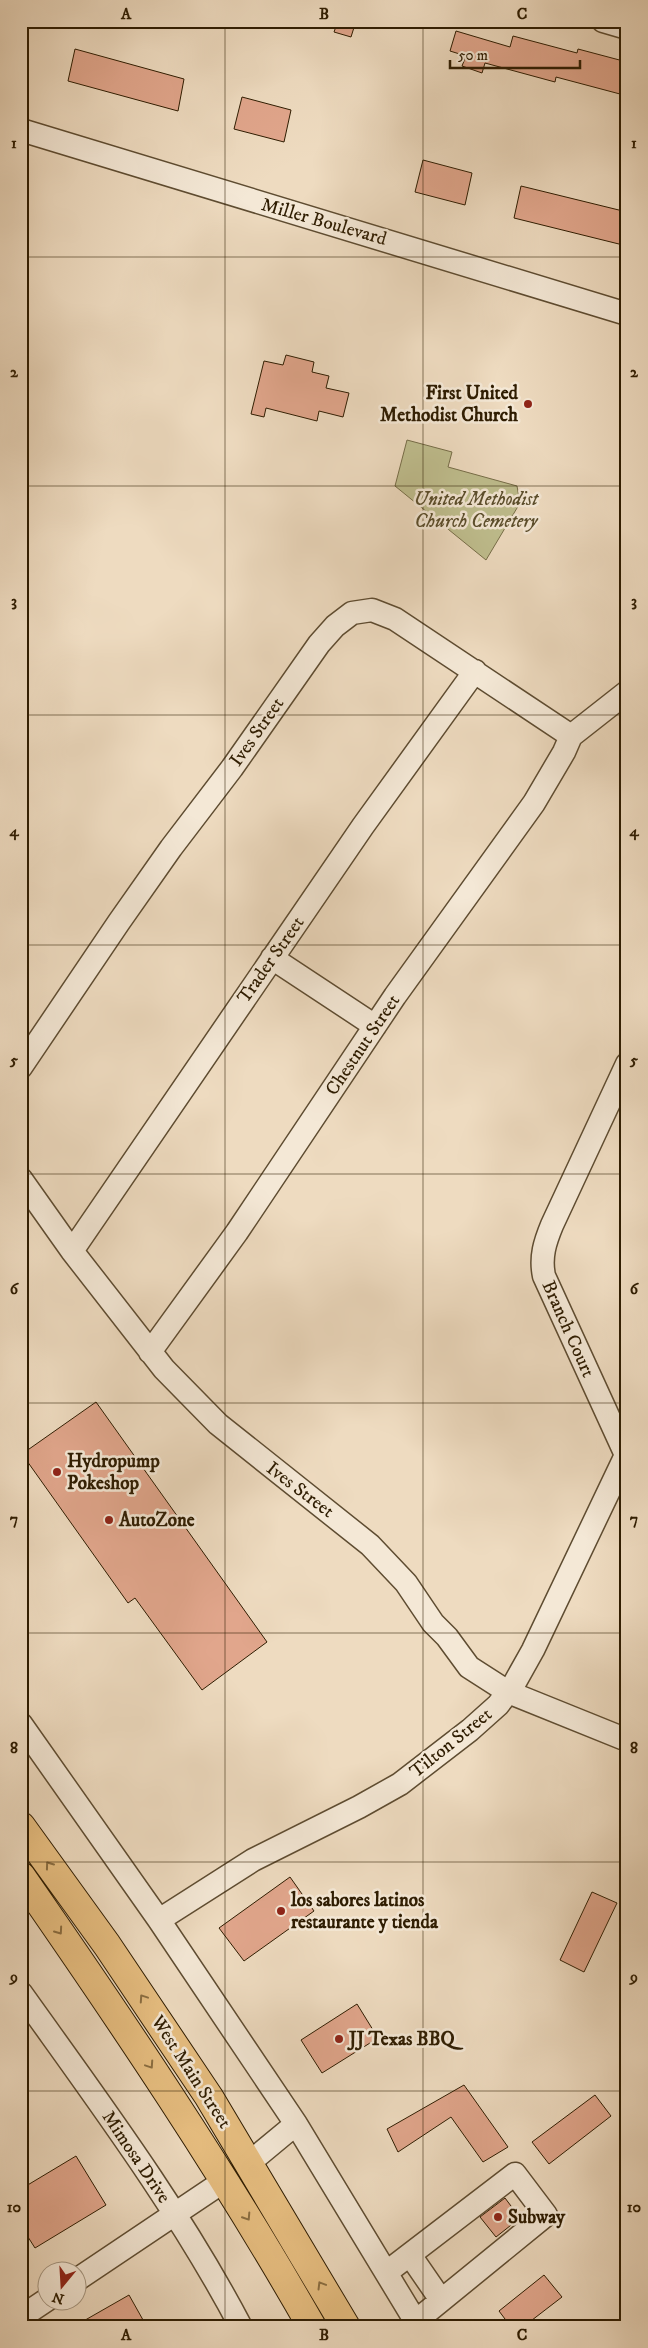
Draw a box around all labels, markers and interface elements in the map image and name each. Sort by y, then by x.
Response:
text: A [120,4,132,24]
text: B [319,4,329,24]
text: C [517,4,527,24]
scale bar [450,38,580,70]
text: 50 m [458,46,488,65]
text: 1 [11,133,17,153]
text: 1 [631,133,637,153]
street label: Miller Boulevard [259,193,390,251]
text: 2 [10,362,19,382]
text: 2 [630,362,639,382]
place label: First United Methodist Church [380,382,519,427]
marker: First United Methodist Church [522,398,534,410]
park label: United Methodist Church Cemetery [414,488,539,533]
text: 3 [11,591,17,611]
text: 3 [631,591,637,611]
street label: Ives Street [225,693,289,771]
text: 4 [8,821,19,841]
text: 4 [628,821,639,841]
street label: Trader Street [233,912,309,1008]
street label: Chestnut Street [321,990,405,1100]
text: 5 [9,1050,18,1070]
text: 5 [629,1050,638,1070]
street label: Branch Court [536,1277,600,1381]
text: 6 [10,1279,20,1299]
text: 6 [630,1279,640,1299]
place label: Hydropump Pokeshop [67,1450,160,1495]
street label: Ives Street [262,1457,338,1523]
marker: Hydropump Pokeshop [51,1466,63,1478]
text: 7 [10,1509,18,1529]
place label: AutoZone [118,1509,195,1532]
text: 7 [630,1509,638,1529]
marker: AutoZone [103,1514,115,1526]
street label: Tilton Street [405,1703,497,1783]
text: 8 [10,1738,18,1758]
text: 8 [630,1738,638,1758]
one-way arrow [46,1862,56,1871]
place label: los sabores latinos restaurante y tienda [290,1889,439,1934]
marker: los sabores latinos restaurante y tienda [275,1905,287,1917]
one-way arrow [53,1925,62,1935]
text: 9 [9,1967,18,1987]
text: 9 [629,1967,638,1987]
one-way arrow [140,1995,149,2004]
street label: West Main Street [145,2010,236,2133]
place label: JJ Texas BBQ [347,2028,464,2051]
marker: JJ Texas BBQ [333,2033,345,2045]
one-way arrow [144,2059,153,2069]
street label: Mimosa Drive [97,2106,175,2208]
text: 10 [7,2197,22,2217]
text: 10 [627,2197,642,2217]
place label: Subway [508,2206,566,2229]
one-way arrow [241,2211,251,2220]
marker: Subway [492,2211,504,2223]
north arrow [38,2260,88,2310]
one-way arrow [318,2281,328,2290]
text: N [50,2287,67,2308]
text: A [120,2325,132,2345]
text: B [319,2325,329,2345]
text: C [517,2325,527,2345]

